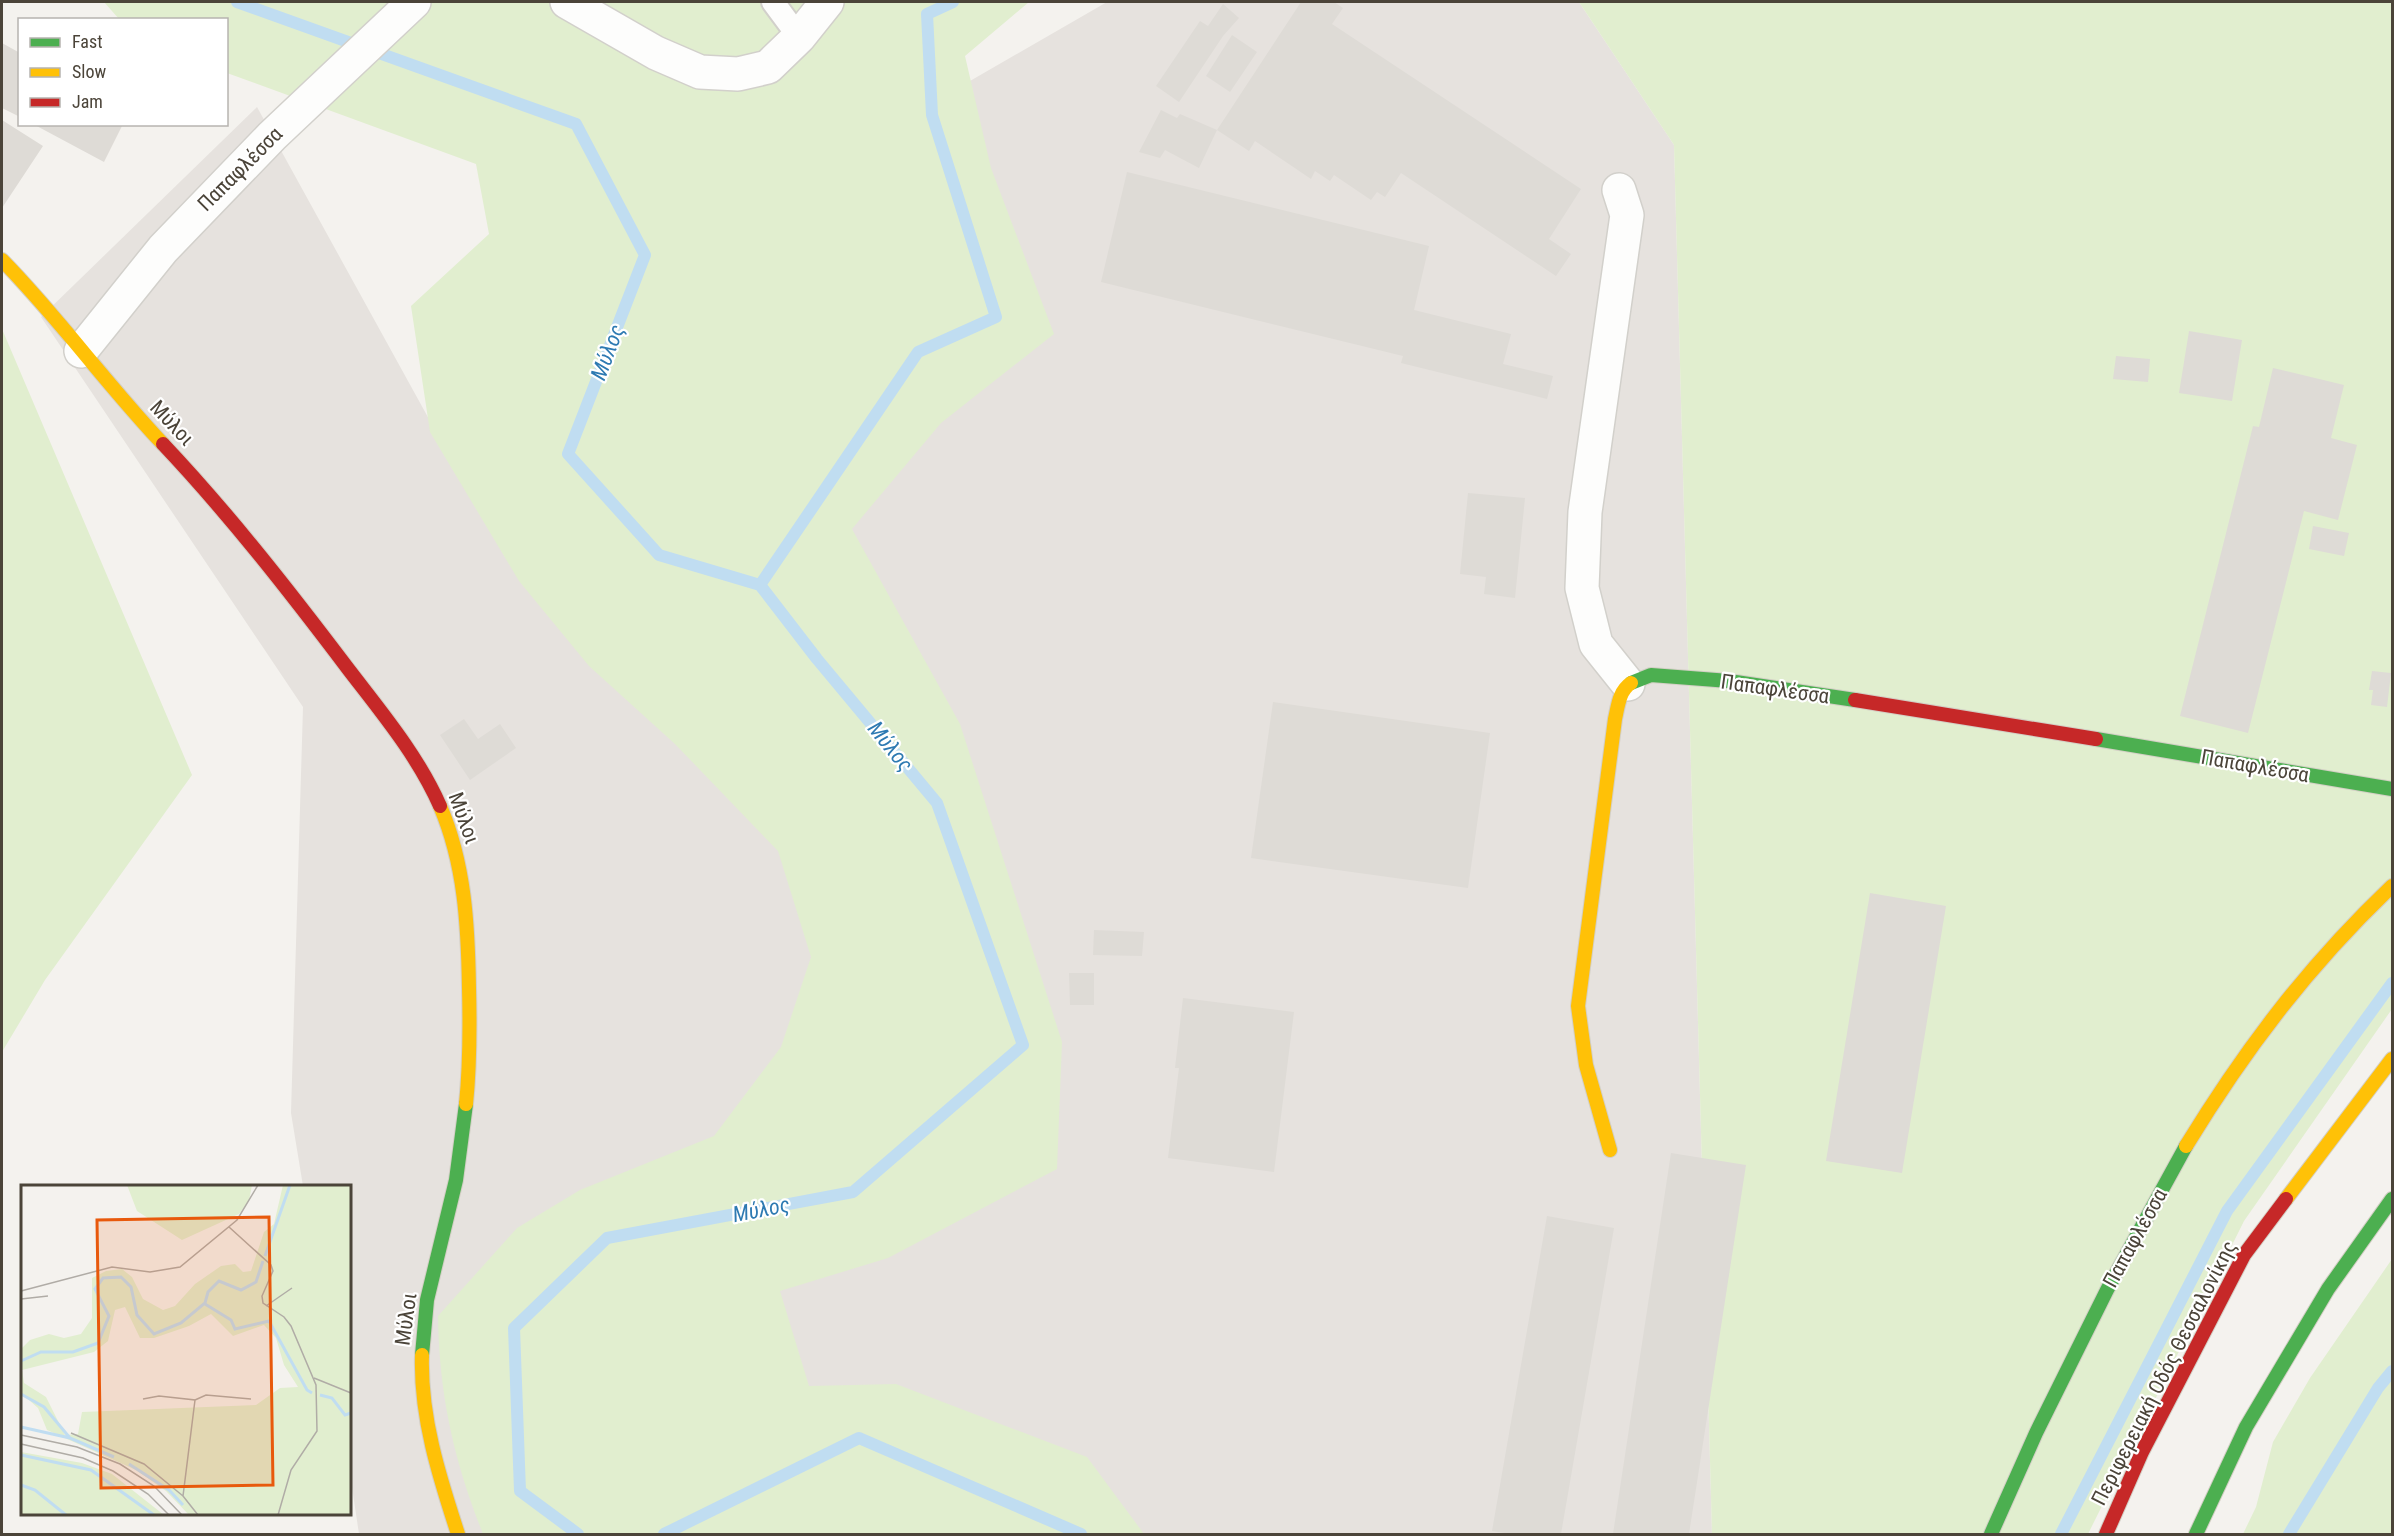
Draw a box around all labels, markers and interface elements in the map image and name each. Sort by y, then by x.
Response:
legend [18,18,228,126]
text: Fast [72,31,103,52]
text: Slow [72,61,107,82]
text: Jam [72,91,103,112]
street label: Παπαφλέσσα [193,121,288,216]
water label: Μύλος [585,321,629,384]
street label: Μύλοι [145,395,199,451]
street label: Παπαφλέσσα [1719,670,1831,709]
water label: Μύλος [863,716,918,777]
street label: Παπαφλέσσα [2199,745,2311,787]
street label: Μύλοι [444,789,484,847]
street label: Παπαφλέσσα [2098,1184,2172,1292]
inset map [21,1185,351,1515]
water label: Μύλος [730,1192,792,1227]
street label: Περιφερειακή Οδός Θεσσαλονίκης [2087,1237,2241,1509]
street label: Μύλοι [390,1291,422,1347]

